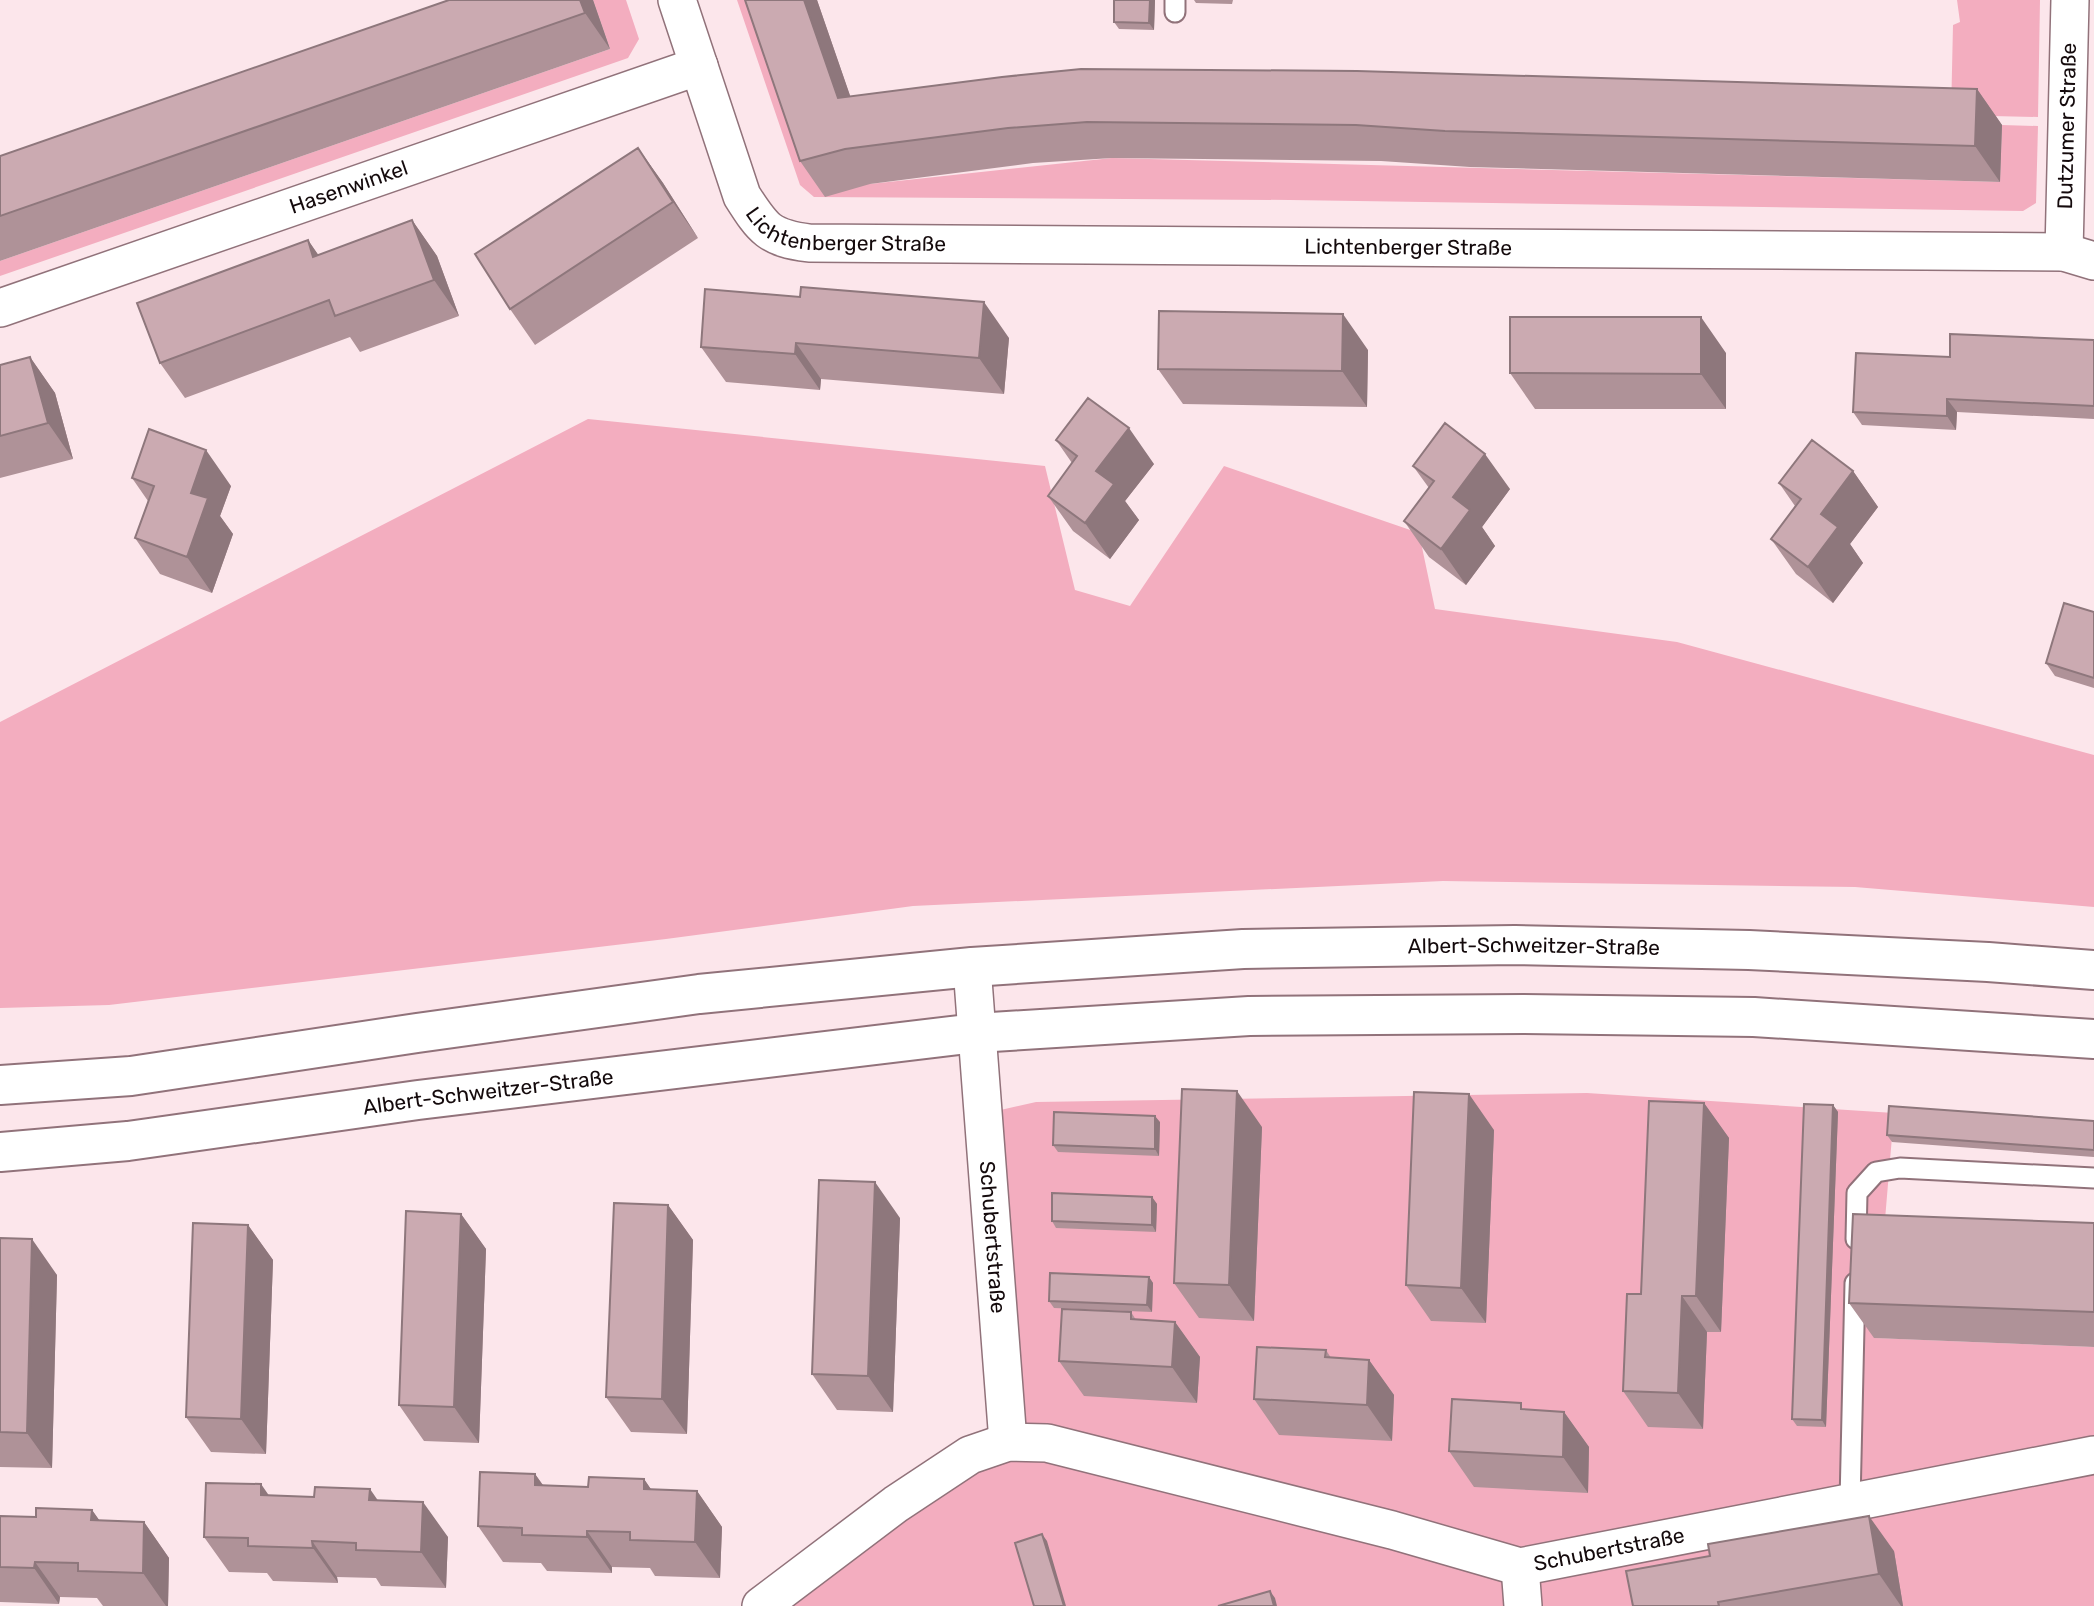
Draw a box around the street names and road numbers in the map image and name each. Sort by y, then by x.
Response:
street label: Dutzumer Straße [2052,42,2081,210]
street label: Hasenwinkel [286,155,411,219]
street label: Lichtenberger Straße [741,202,946,256]
street label: Lichtenberger Straße [1304,234,1512,260]
street label: Albert-Schweitzer-Straße [1407,932,1660,960]
street label: Albert-Schweitzer-Straße [361,1064,615,1120]
street label: Schubertstraße [975,1160,1011,1314]
street label: Schubertstraße [1532,1522,1687,1576]

